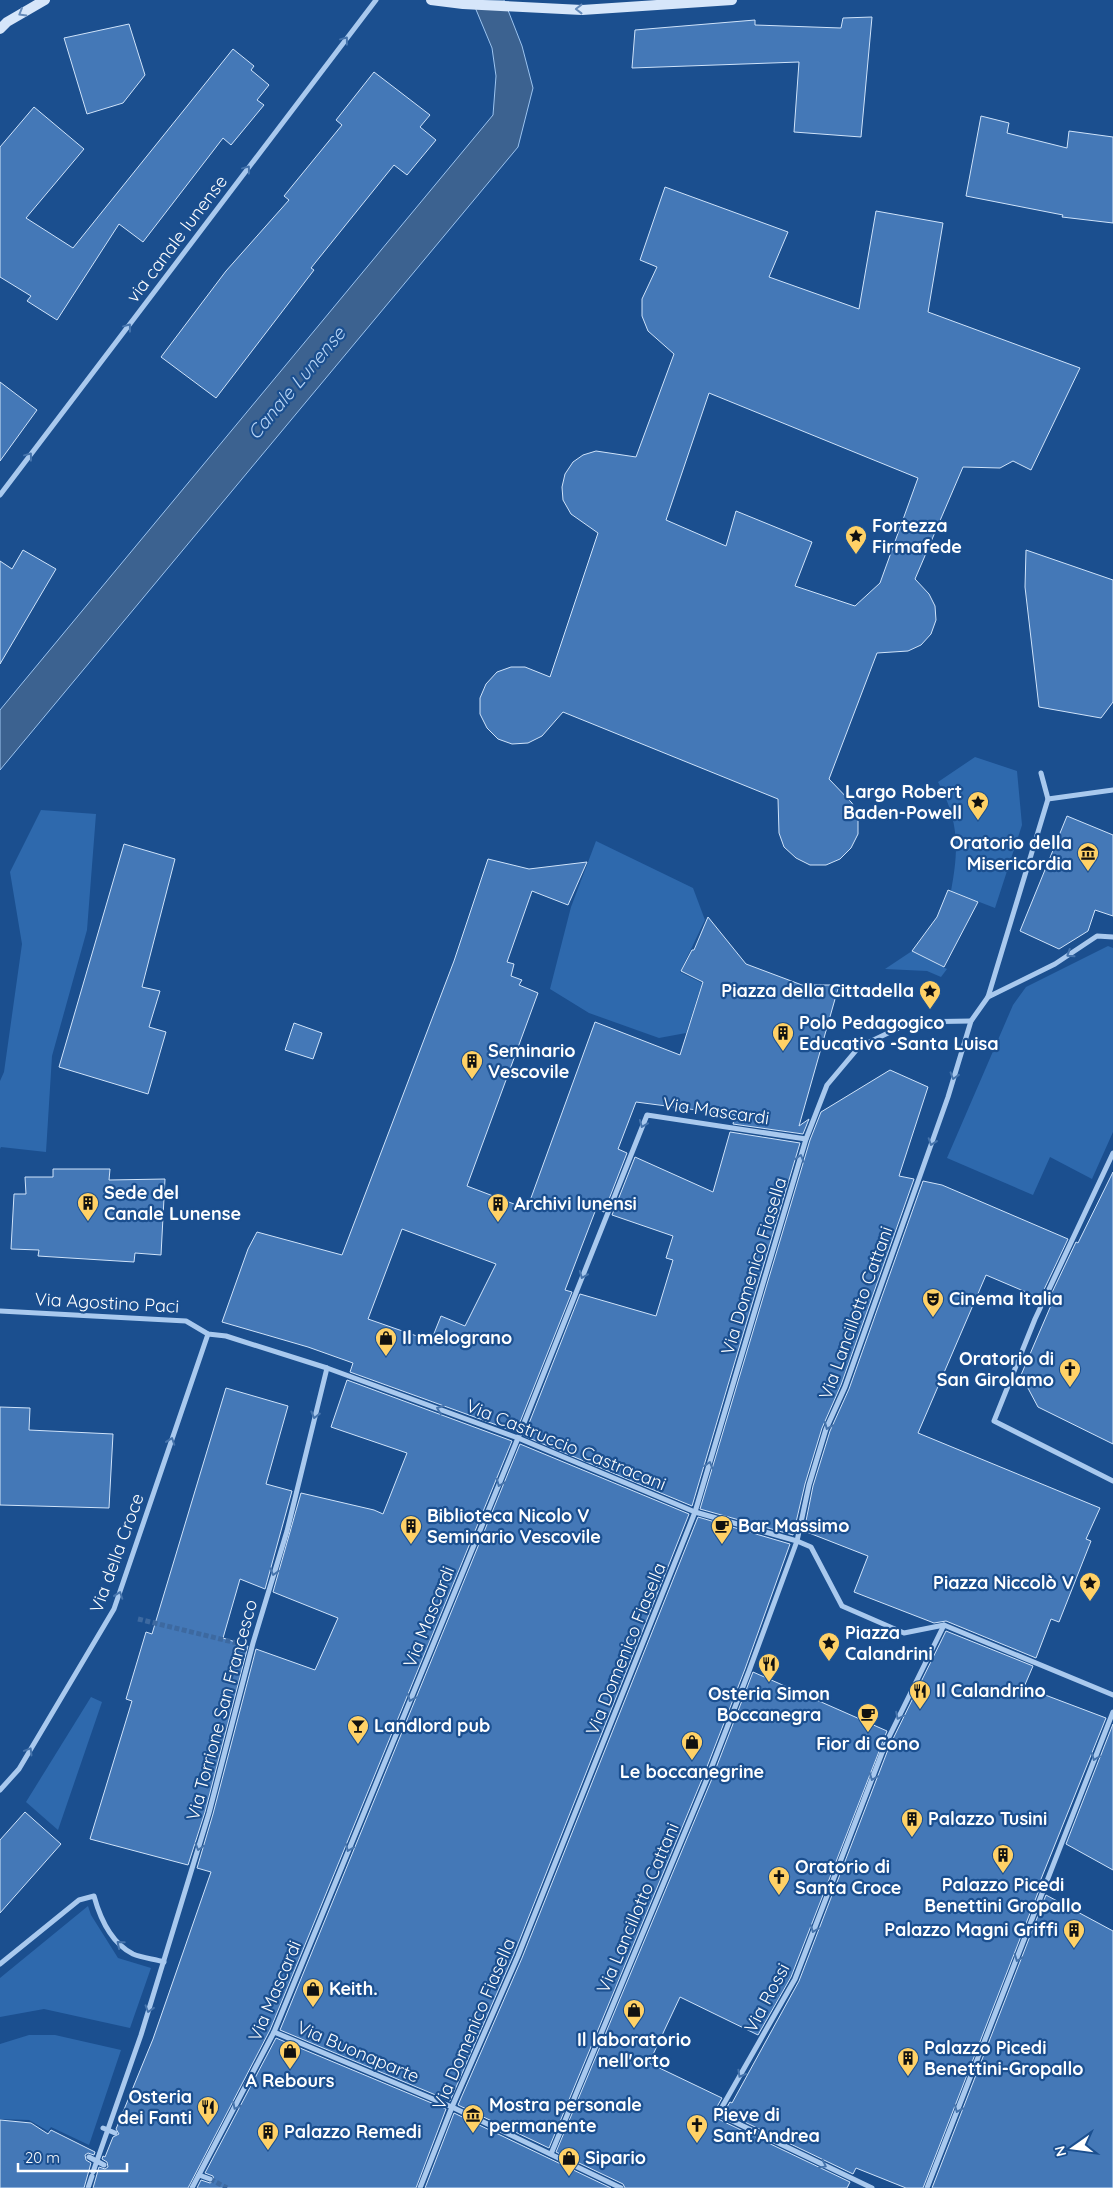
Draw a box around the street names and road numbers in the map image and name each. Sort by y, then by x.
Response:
street label: via canale lunense [121,170,232,307]
street label: Via Mascardi [661,1092,771,1129]
street label: Via Domenico Fiasella [716,1174,791,1357]
street label: Via Lancillotto Cattani [813,1223,898,1403]
street label: Via Agostino Paci [34,1287,180,1318]
street label: Via Castruccio Castracani [463,1394,670,1495]
street label: Via della Croce [84,1490,149,1616]
street label: Via Domenico Fiasella [580,1559,671,1739]
street label: Via Mascardi [398,1563,459,1671]
street label: Via Torrione San Francesco [181,1597,262,1823]
street label: Via Lancillotto Cattani [591,1819,684,1996]
street label: Via Domenico Fiasella [427,1934,520,2113]
street label: Via Mascardi [243,1937,306,2045]
street label: Via Rossi [739,1959,794,2036]
street label: Via Buonaparte [294,2015,423,2088]

